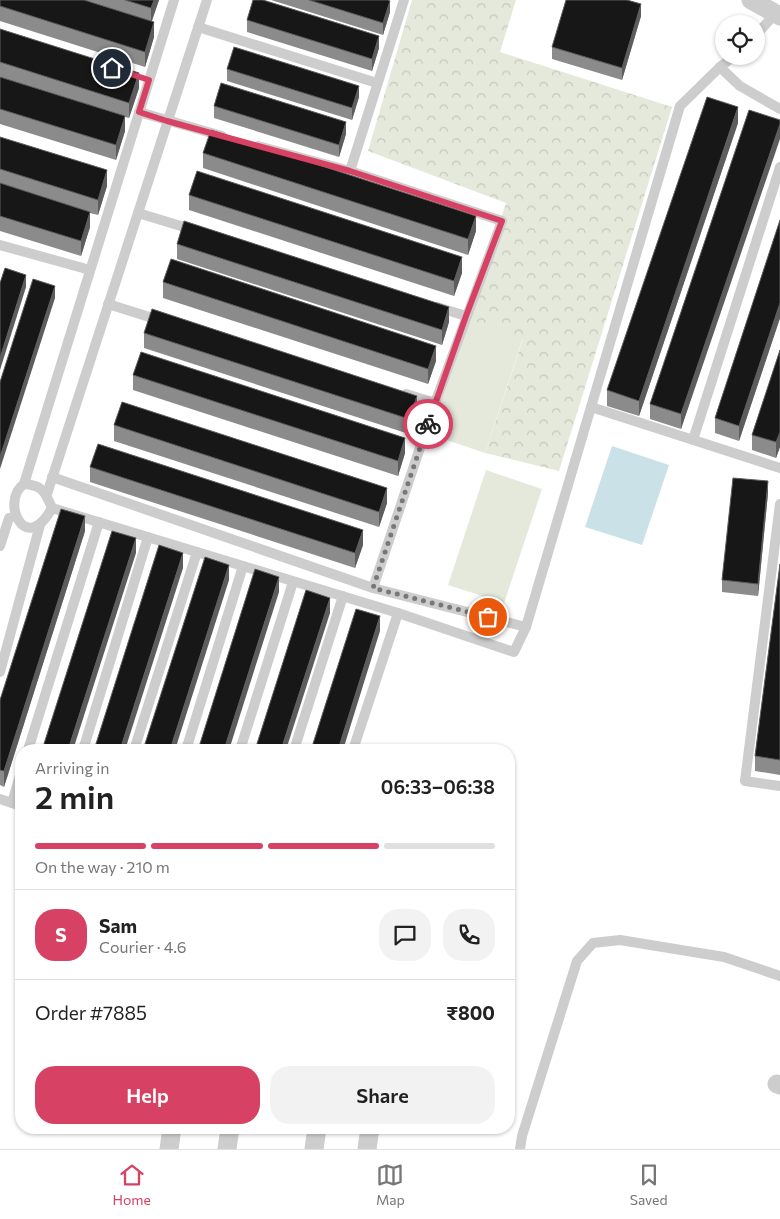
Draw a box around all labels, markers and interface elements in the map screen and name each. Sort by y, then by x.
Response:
map controls [715,15,765,65]
button: locate [715,15,765,65]
pin [91,47,133,89]
icon: home [98,54,126,82]
courier [403,399,453,449]
icon: bike [414,410,442,438]
pin [467,596,509,638]
icon: bag [474,603,502,631]
text: Arriving in [35,758,109,777]
text: 06:33–06:38 [381,775,495,798]
text: 2 min [35,776,114,816]
text: On the way · 210 m [35,857,170,876]
button: chat [379,909,431,961]
button: phone [443,909,495,961]
text: Sam [99,914,137,937]
text: S [55,923,67,946]
text: Courier · 4.6 [99,937,186,956]
text: Order #7885 [35,1001,147,1024]
text: ₹800 [446,1001,495,1024]
button: Help [35,1066,260,1124]
button: Share [270,1066,495,1124]
tab: Home [112,1161,151,1208]
tab: Map [376,1161,405,1208]
tab: Saved [630,1161,668,1208]

